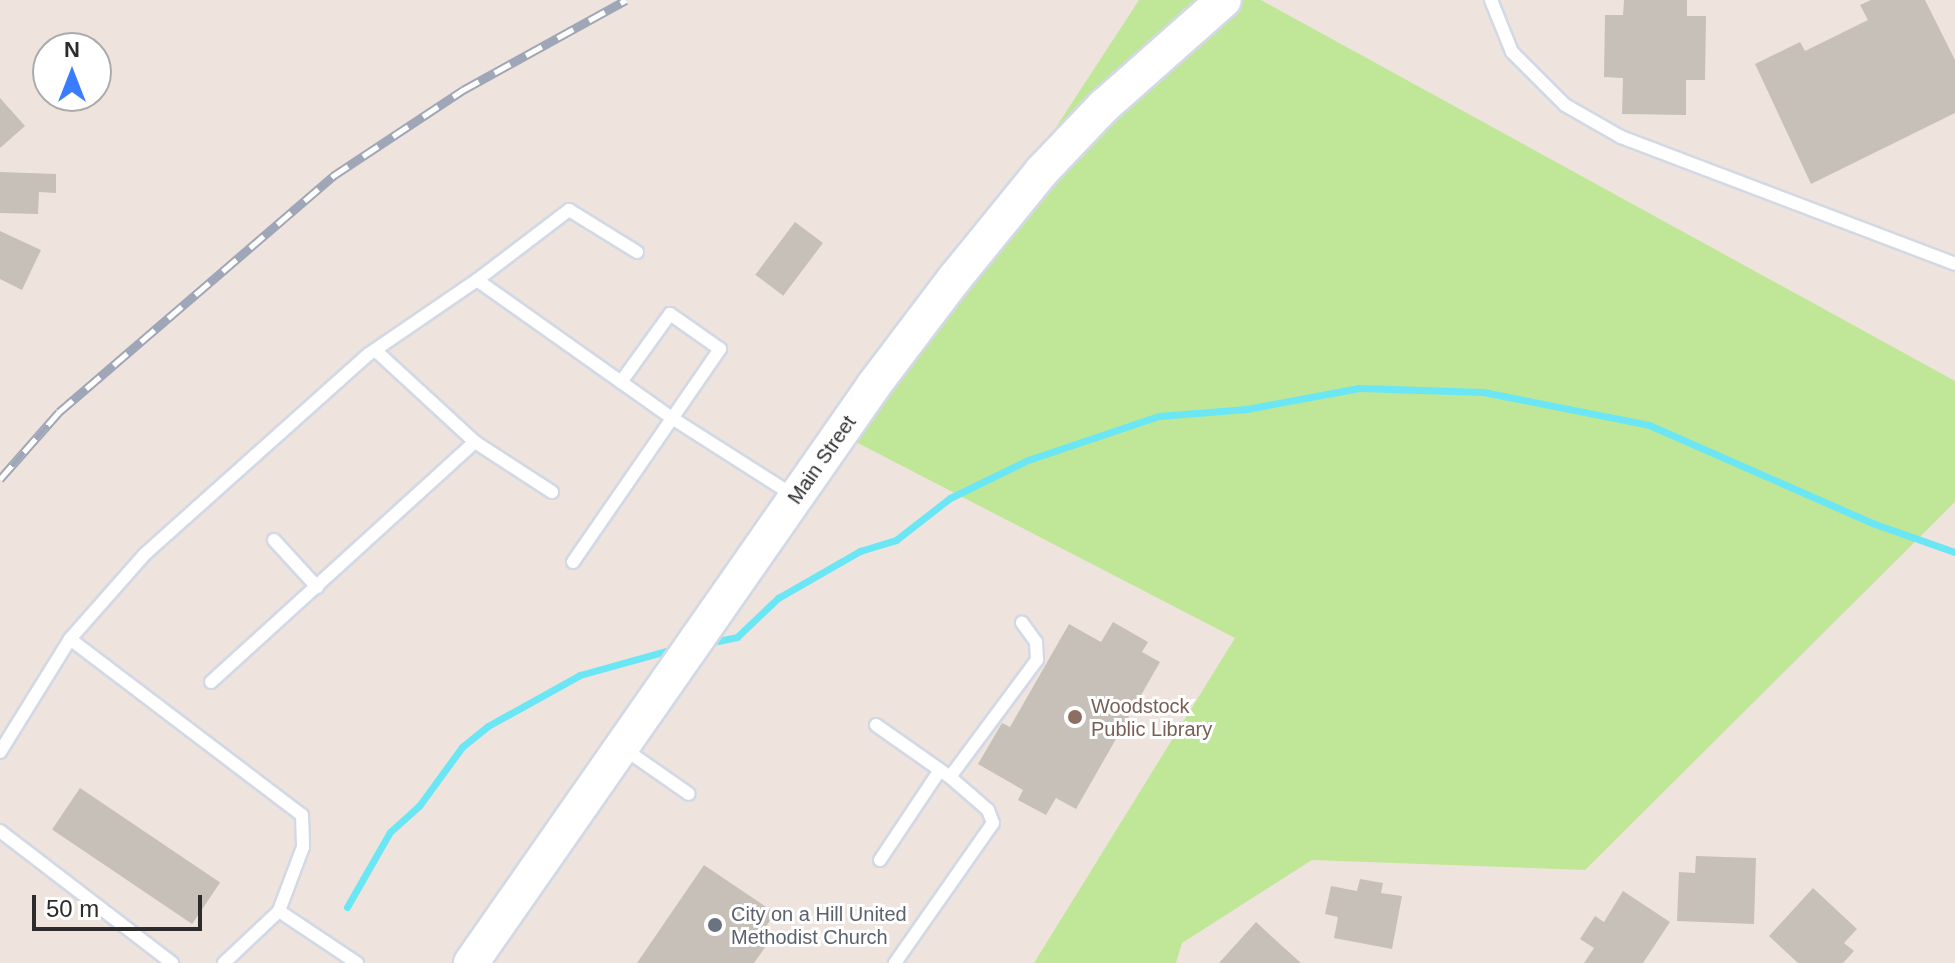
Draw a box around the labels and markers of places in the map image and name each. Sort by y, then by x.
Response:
place label: Woodstock Public Library [1091,694,1212,741]
marker: Woodstock Public Library [1066,708,1084,726]
place label: City on a Hill United Methodist Church [731,902,907,949]
marker: City on a Hill United Methodist Church [706,916,724,934]

